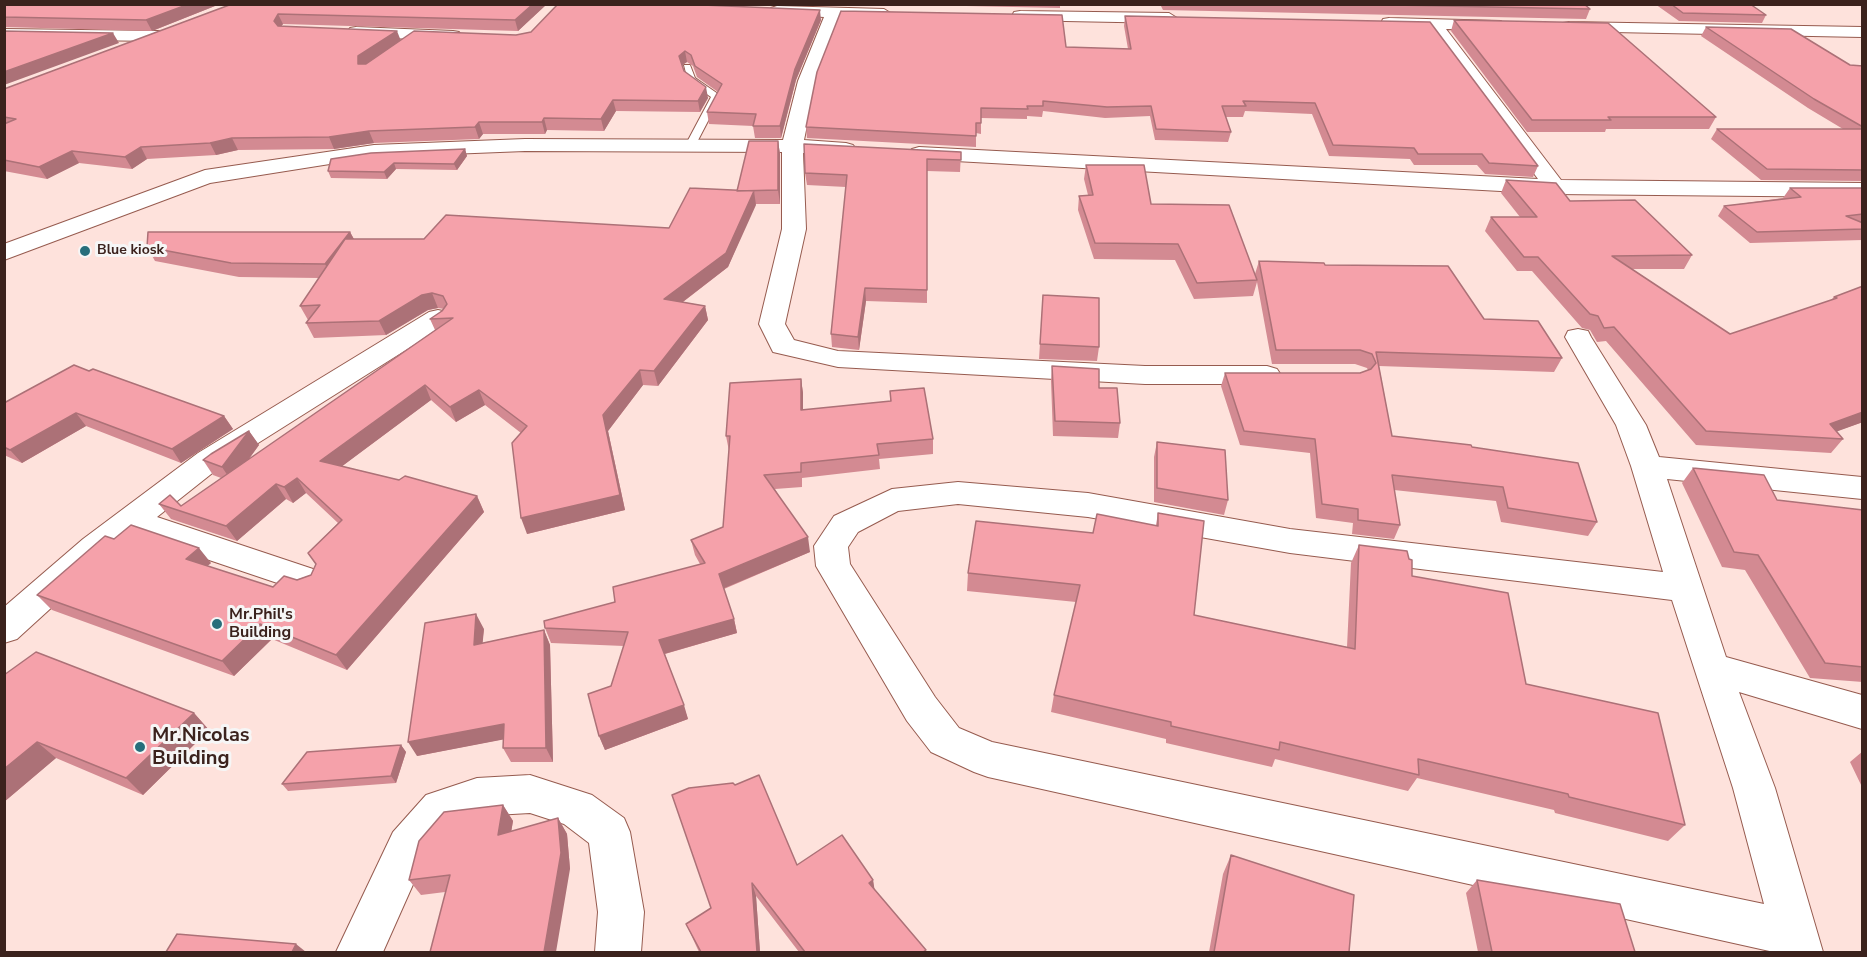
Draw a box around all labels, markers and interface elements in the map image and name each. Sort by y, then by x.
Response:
place label: Blue kiosk [97,243,164,259]
marker: Blue kiosk [78,244,92,258]
place label: Mr.Phil's Building [229,605,293,643]
marker: Mr.Phil's Building [210,617,224,631]
place label: Mr.Nicolas Building [152,724,250,771]
marker: Mr.Nicolas Building [133,740,147,754]

